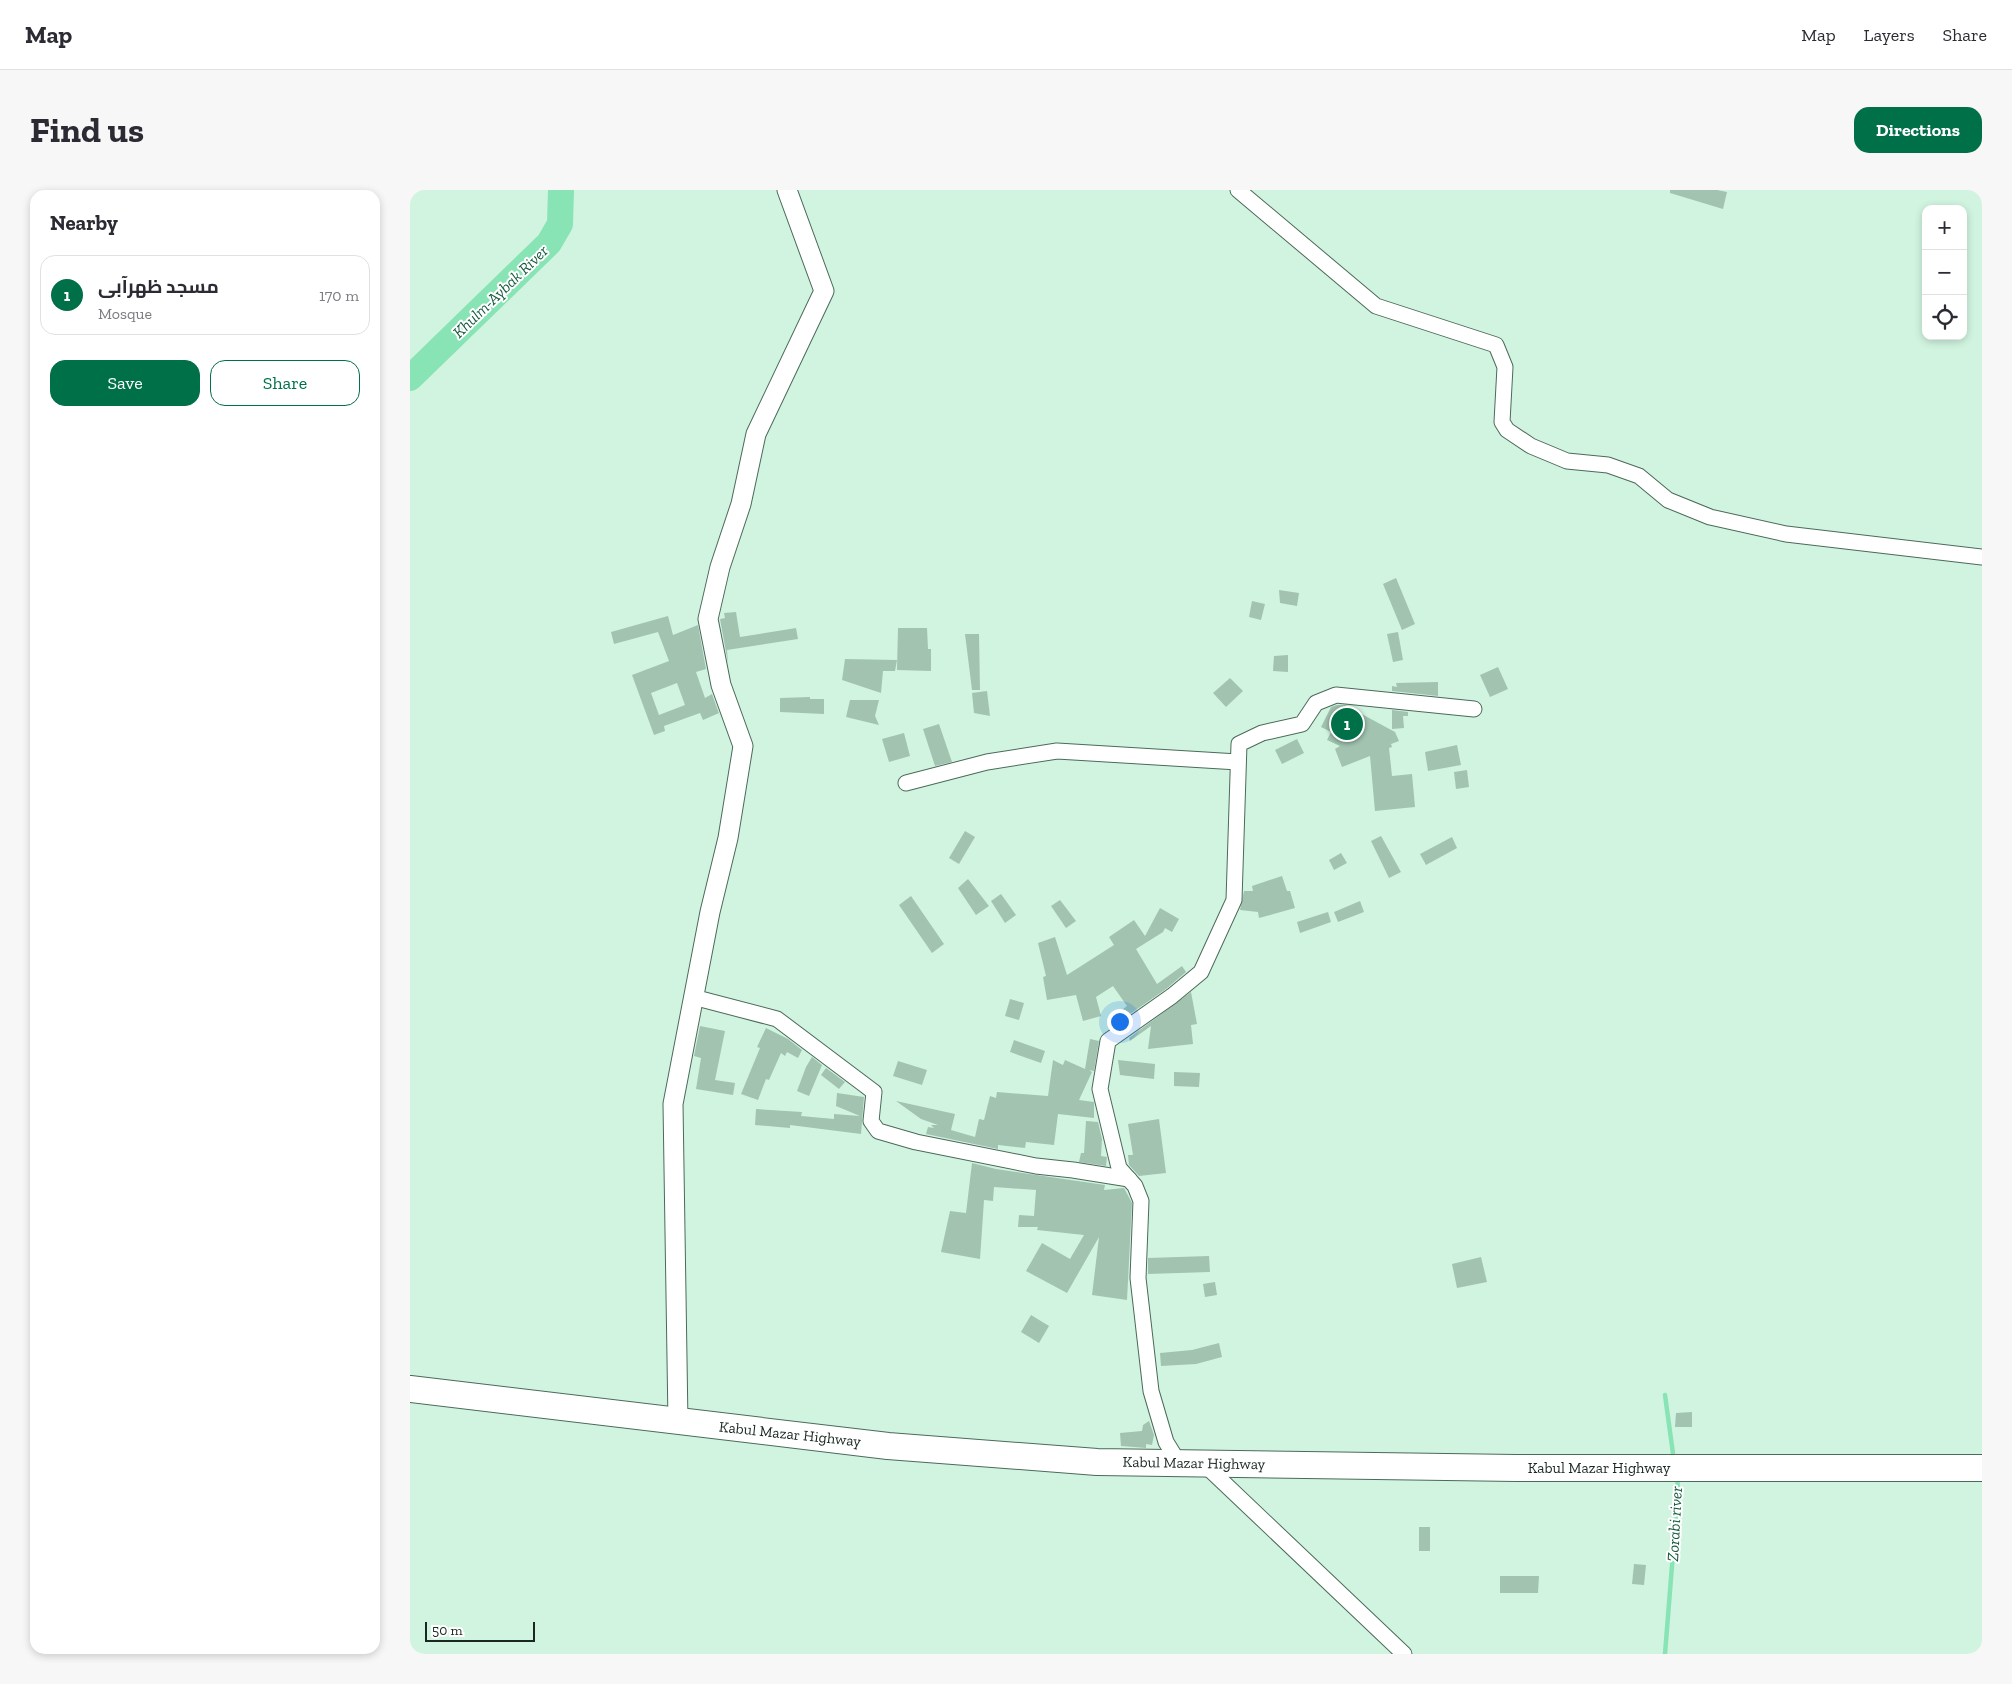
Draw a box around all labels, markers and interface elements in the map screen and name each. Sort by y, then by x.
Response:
text: Map [25,20,72,49]
text: Map [1801,24,1836,46]
text: Layers [1864,24,1915,46]
text: Share [1943,24,1987,46]
button: Directions [1854,107,1982,153]
text: Find us [30,109,144,151]
map controls [1922,205,1967,340]
button: + [1922,205,1967,250]
text: Nearby [50,210,118,235]
water label: Khulm-Aybak River [449,241,552,342]
button: − [1922,250,1967,295]
text: مسجد ظهرآبی [98,275,219,298]
text: 1 [64,286,70,305]
text: 170 m [319,286,359,305]
button: locate [1922,295,1967,340]
text: Mosque [98,304,152,323]
button: Save [50,360,200,406]
button: Share [210,360,360,406]
pin: 1 [1331,705,1363,743]
your location [1107,1009,1133,1035]
street label: Kabul Mazar Highway [718,1418,862,1450]
street label: Kabul Mazar Highway [1123,1453,1266,1473]
street label: Kabul Mazar Highway [1528,1459,1671,1477]
water label: Zorabi river [1663,1486,1686,1562]
scale bar [425,1619,535,1642]
text: 50 m [432,1622,463,1639]

